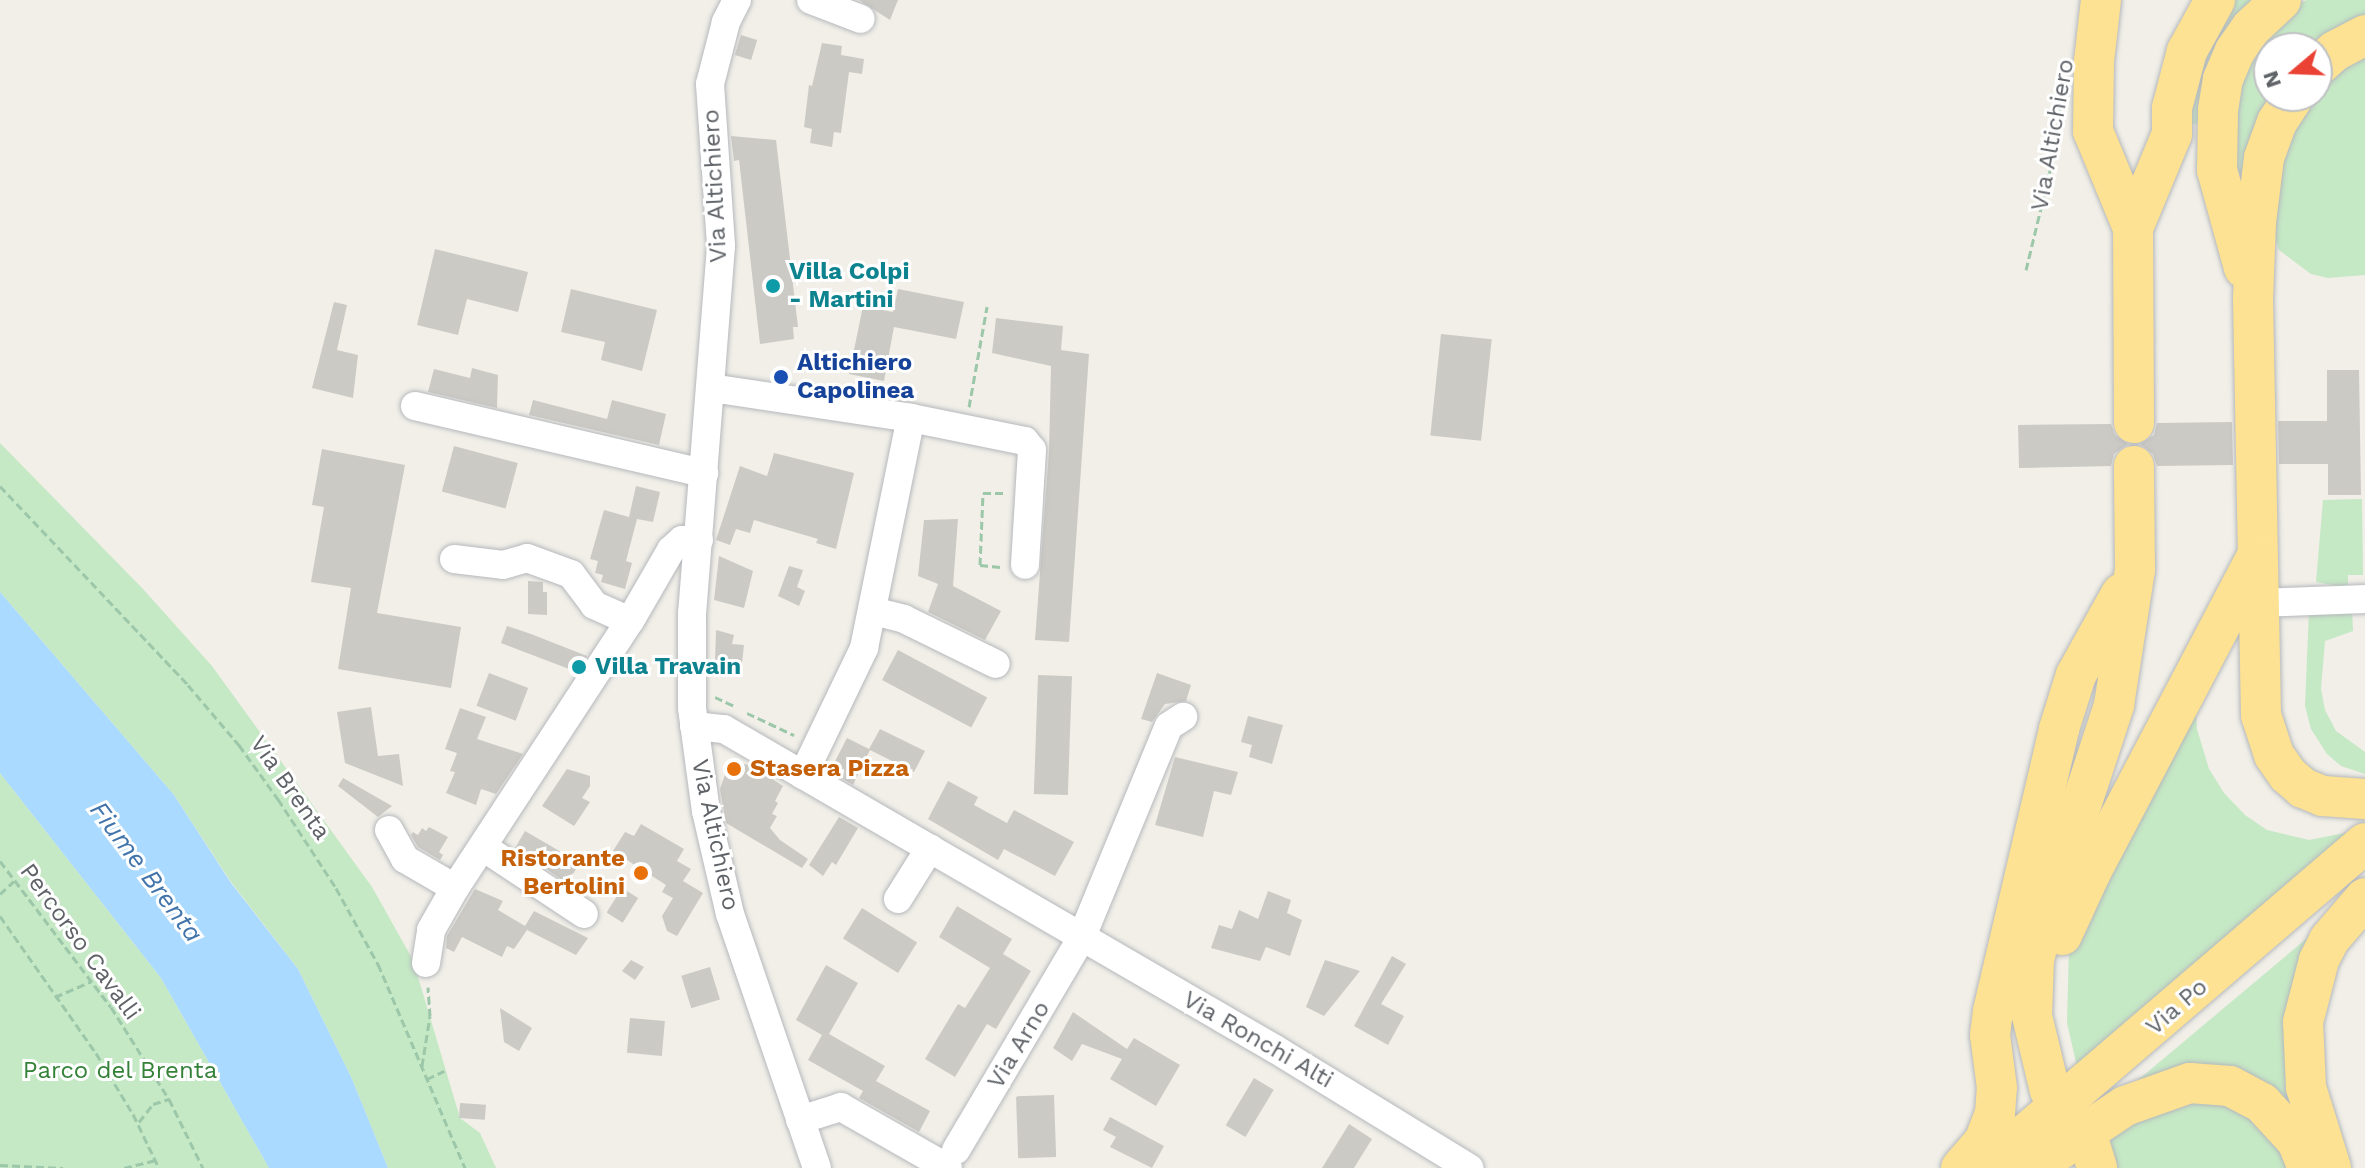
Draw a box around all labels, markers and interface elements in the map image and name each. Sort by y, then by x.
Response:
north arrow [2253,32,2333,112]
street label: Via Altichiero [2025,56,2081,214]
text: N [2257,68,2286,91]
street label: Via Altichiero [697,108,733,264]
place label: Villa Colpi - Martini [789,258,910,314]
marker: Villa Colpi - Martini [764,277,782,295]
place label: Altichiero Capolinea [797,349,914,405]
marker: Altichiero Capolinea [772,368,790,386]
place label: Villa Travain [595,653,742,681]
marker: Villa Travain [570,658,588,676]
street label: Via Brenta [244,730,336,846]
place label: Stasera Pizza [750,755,909,783]
street label: Via Altichiero [685,756,745,914]
marker: Stasera Pizza [725,760,743,778]
water label: Fiume Brenta [83,795,209,949]
place label: Ristorante Bertolini [501,845,625,901]
street label: Percorso Cavalli [14,858,146,1026]
marker: Ristorante Bertolini [632,864,650,882]
street label: Via Po [2140,972,2214,1042]
street label: Via Ronchi Alti [1177,985,1339,1095]
street label: Via Arno [981,995,1057,1095]
park label: Parco del Brenta [22,1057,218,1085]

